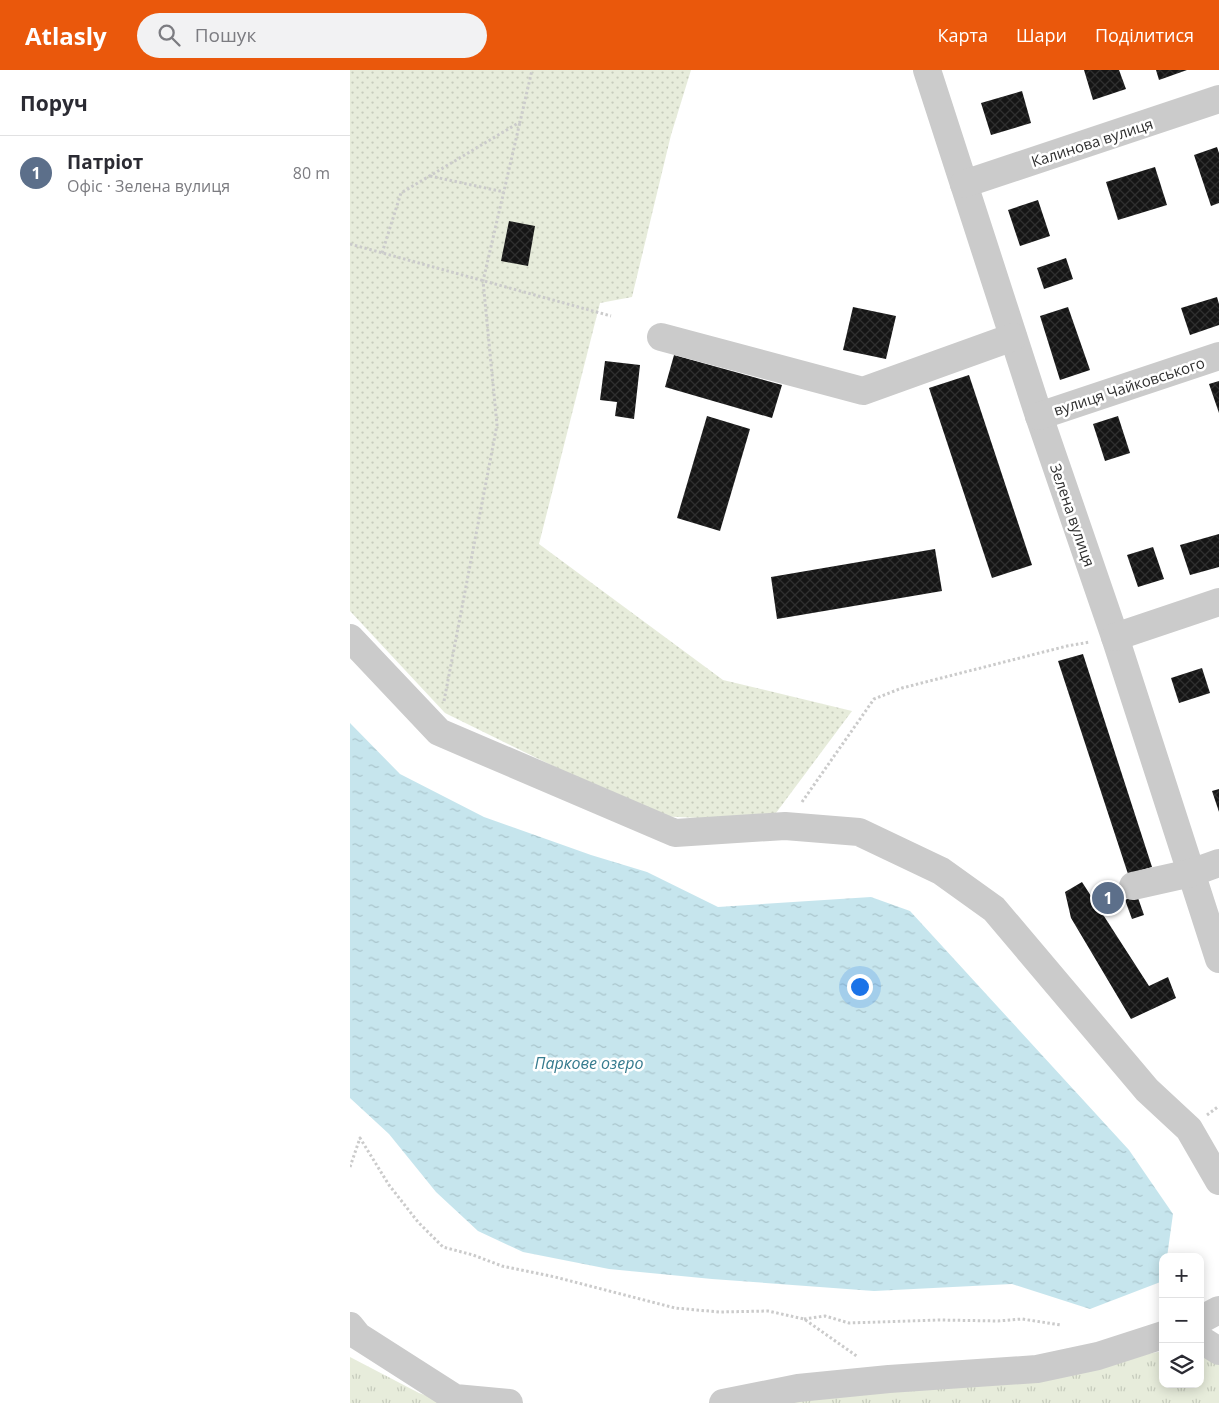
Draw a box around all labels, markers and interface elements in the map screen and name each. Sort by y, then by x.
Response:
search box [137,13,487,58]
text: Atlasly [25,19,107,52]
icon: search [155,21,183,49]
text: Пошук [195,22,256,48]
text: Карта [937,23,988,47]
text: Шари [1016,23,1067,47]
text: Поділитися [1095,23,1194,47]
text: Поруч [20,89,88,117]
street label: Калинова вулиця [1029,113,1155,171]
text: Патріот [67,149,143,175]
text: 1 [31,162,41,184]
text: 80 m [293,162,330,184]
text: Офіс · Зелена вулиця [67,175,230,197]
street label: вулиця Чайковського [1051,352,1207,420]
street label: Зелена вулиця [1046,461,1100,569]
pin: 1 [1092,879,1124,917]
your location [847,974,873,1000]
water label: Паркове озеро [535,1052,643,1074]
map controls [1159,1253,1204,1388]
button: + [1159,1253,1204,1298]
button: − [1159,1298,1204,1343]
button: layers [1159,1343,1204,1388]

